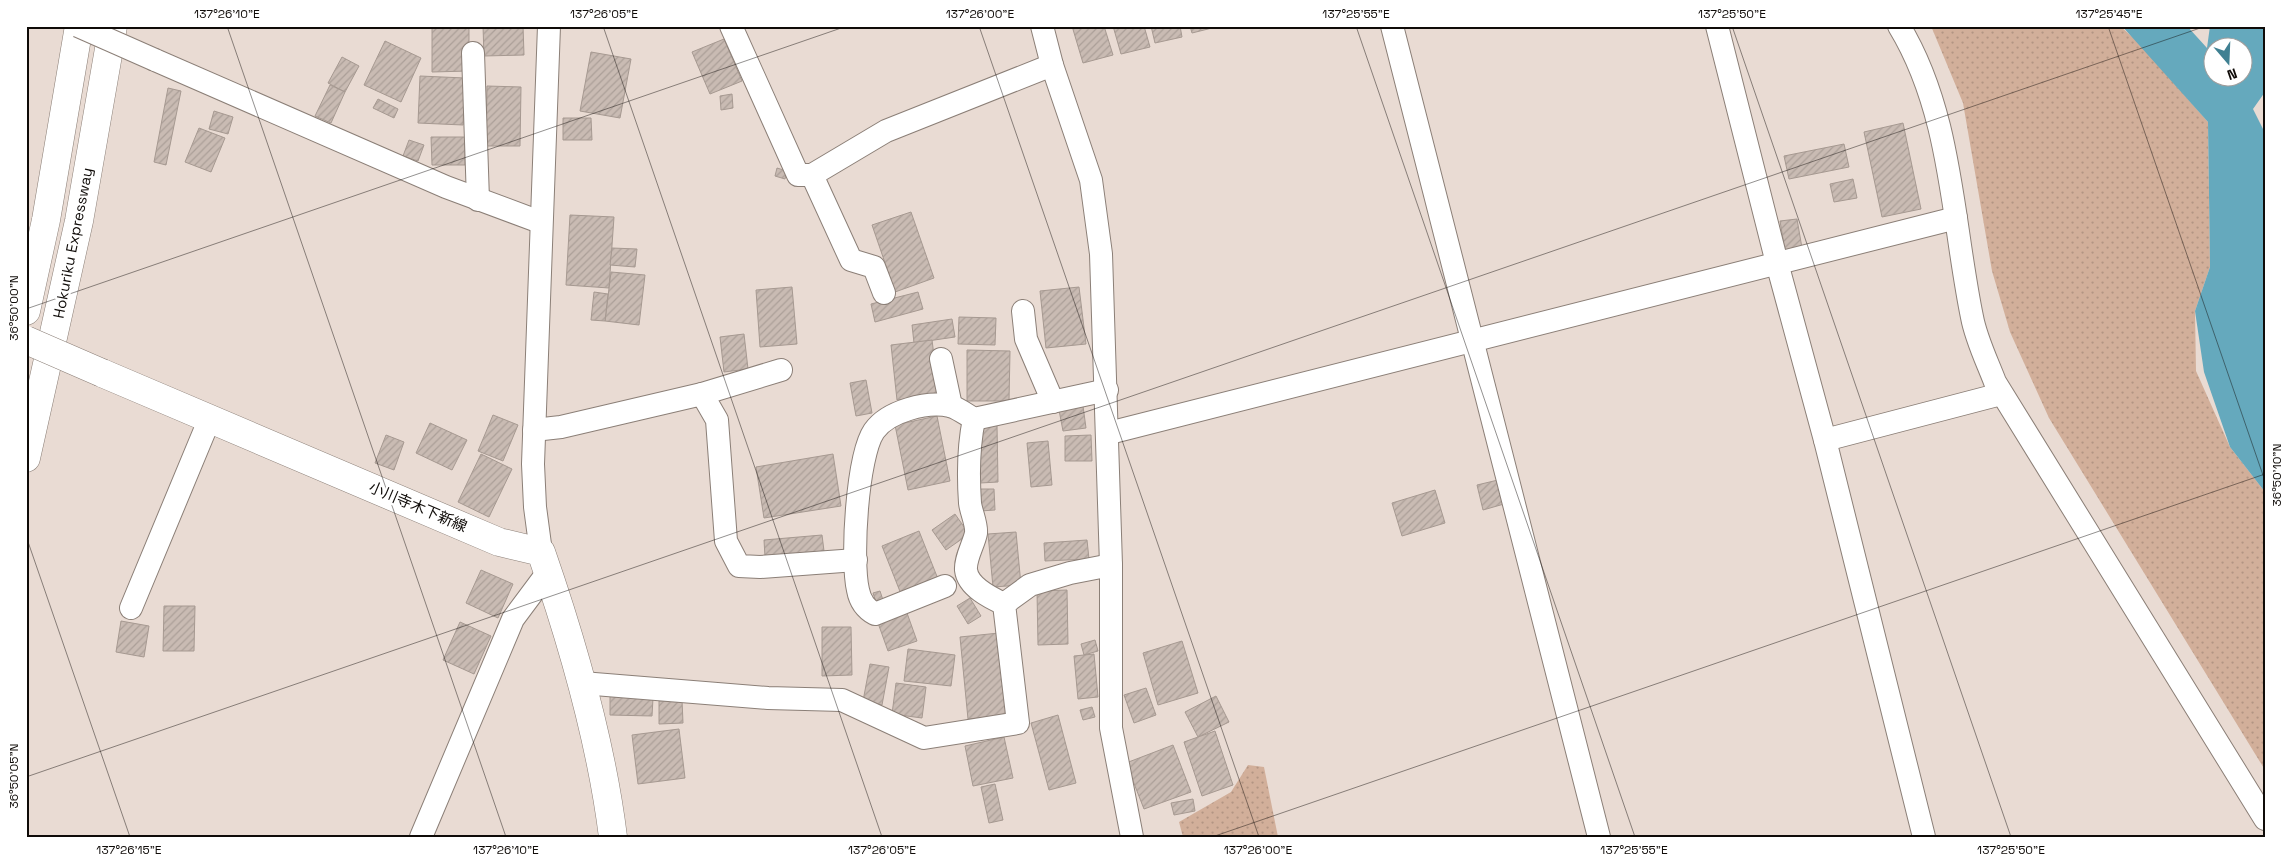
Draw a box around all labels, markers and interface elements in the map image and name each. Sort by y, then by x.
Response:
text: 137°26'10"E [194,6,260,22]
text: 137°26'05"E [570,6,638,22]
text: 137°26'00"E [946,6,1014,22]
text: 137°25'55"E [1322,6,1390,22]
text: 137°25'50"E [1698,6,1766,22]
text: 137°25'45"E [2075,6,2143,22]
north arrow [2204,38,2254,88]
text: N [2225,64,2240,84]
street label: Hokuriku Expressway [49,166,96,320]
text: 36°50'00"N [6,275,22,341]
text: 36°50'10"N [2269,444,2285,506]
street label: 小川寺木下新線 [366,477,470,536]
text: 36°50'05"N [6,743,22,809]
text: 137°26'15"E [96,842,162,858]
text: 137°26'10"E [473,842,539,858]
text: 137°26'05"E [848,842,916,858]
text: 137°26'00"E [1224,842,1292,858]
text: 137°25'55"E [1600,842,1668,858]
text: 137°25'50"E [1977,842,2045,858]

